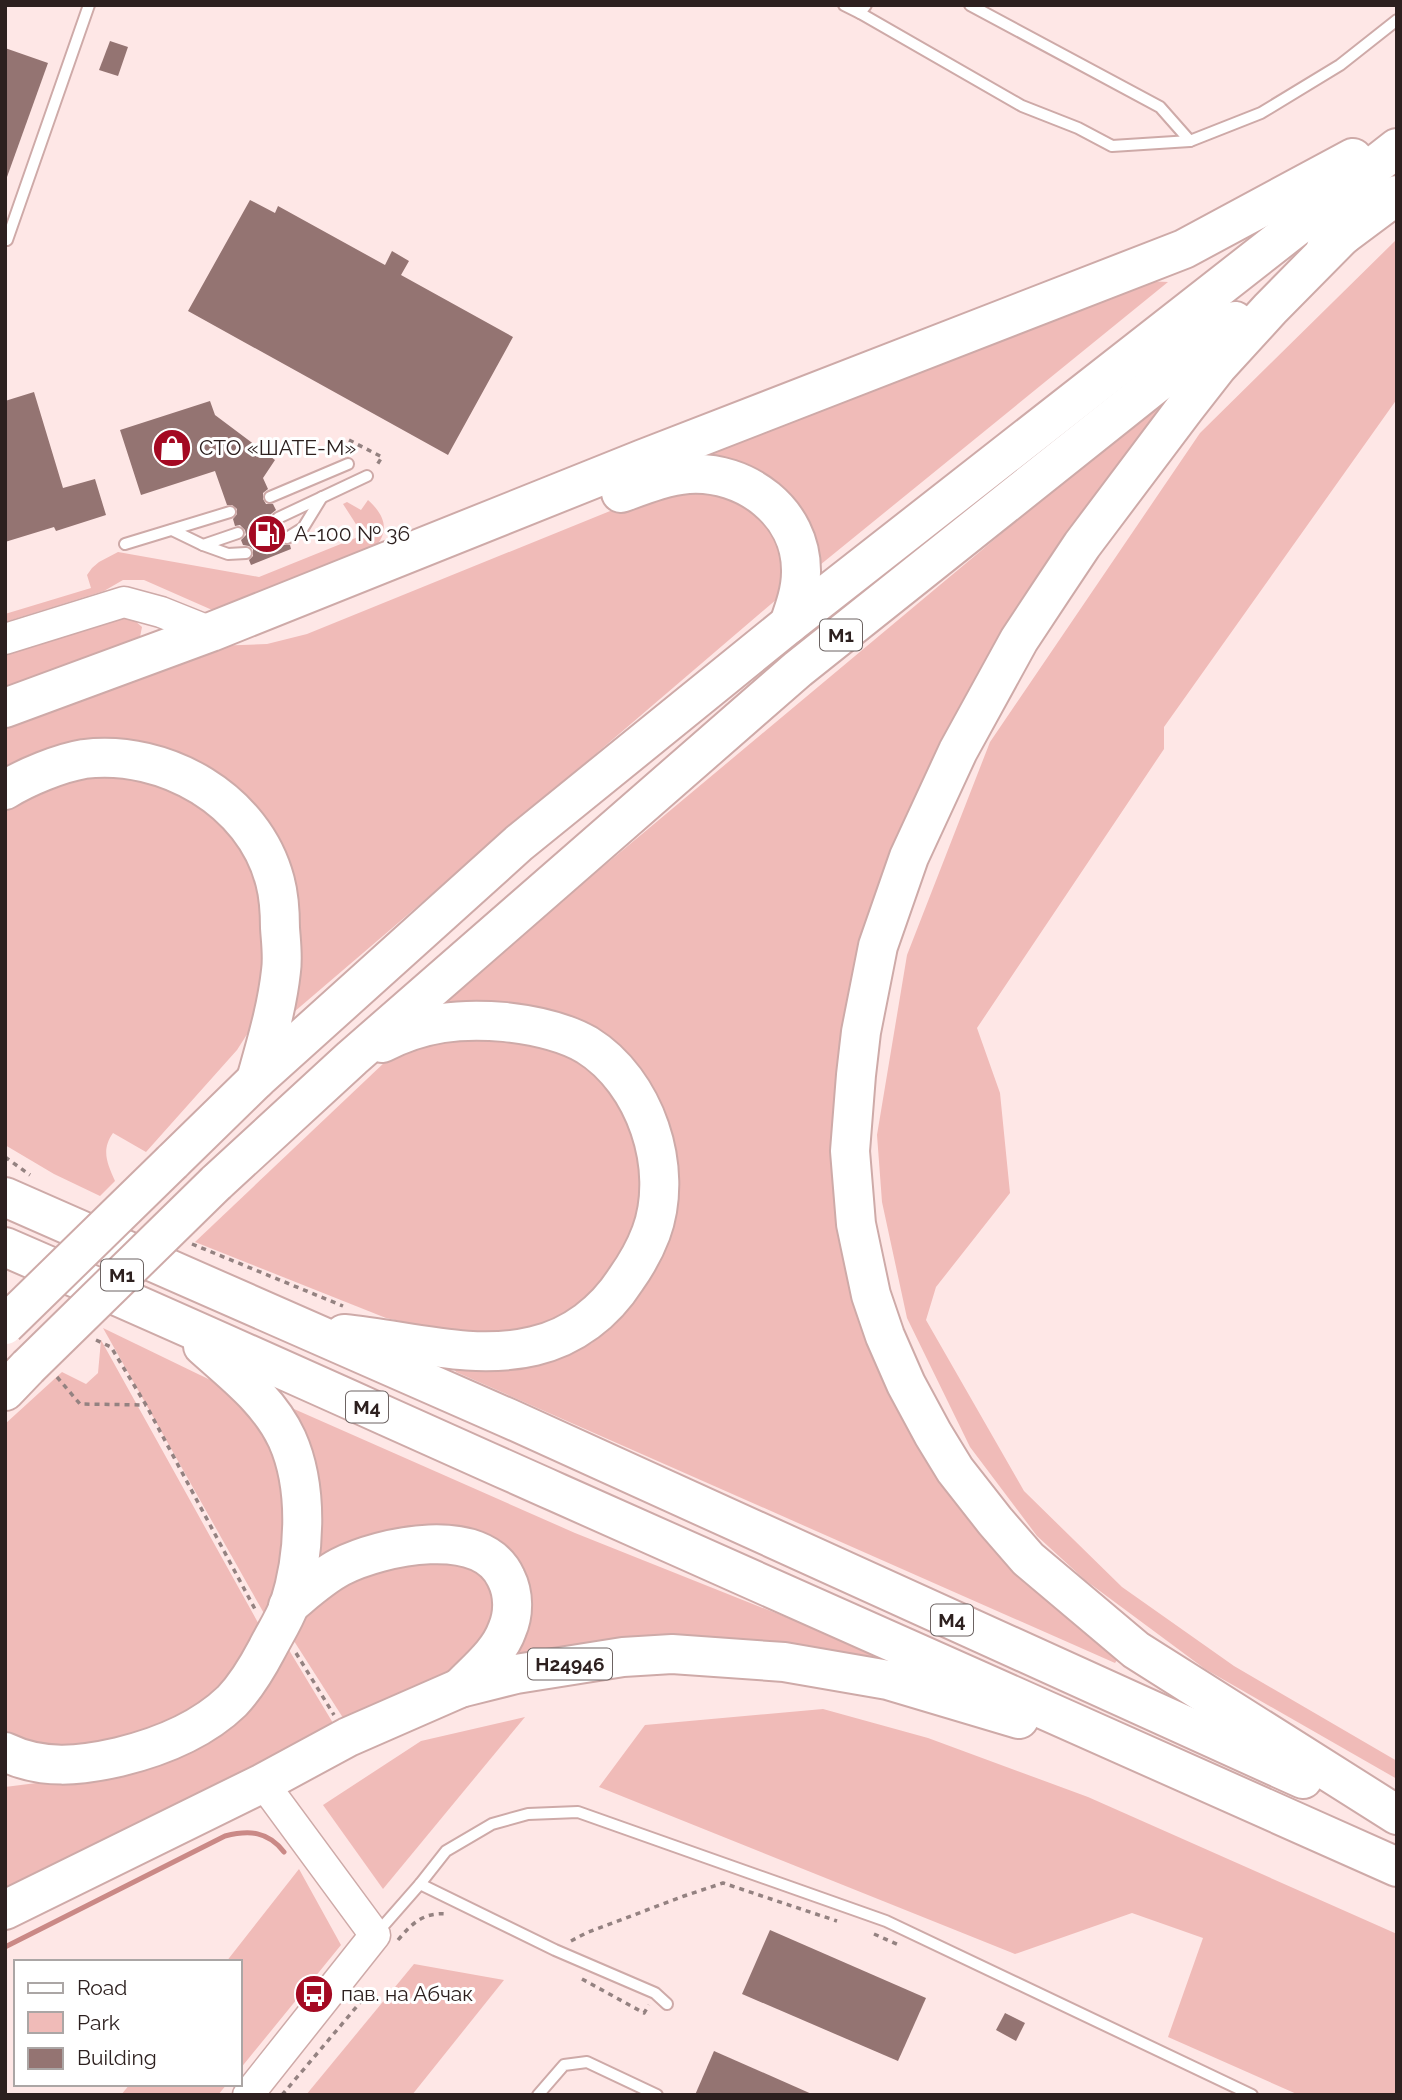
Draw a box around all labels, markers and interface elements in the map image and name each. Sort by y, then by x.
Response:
shop icon: СТО «ШАТЕ-М» [151,427,193,469]
place label: СТО «ШАТЕ-М» [199,435,356,460]
fuel station icon: А-100 № 36 [246,513,288,555]
place label: А-100 № 36 [294,521,410,546]
road number: М1 [820,620,862,650]
road number: М1 [101,1260,143,1290]
road number: М4 [346,1392,388,1422]
road number: М4 [931,1604,973,1636]
road number: Н24946 [528,1648,612,1680]
legend [14,1960,242,2086]
bus stop icon: пав. на Абчак [293,1973,335,2015]
text: Road [77,1975,127,2000]
place label: пав. на Абчак [341,1981,473,2006]
text: Park [77,2010,120,2035]
text: Building [77,2045,157,2070]

